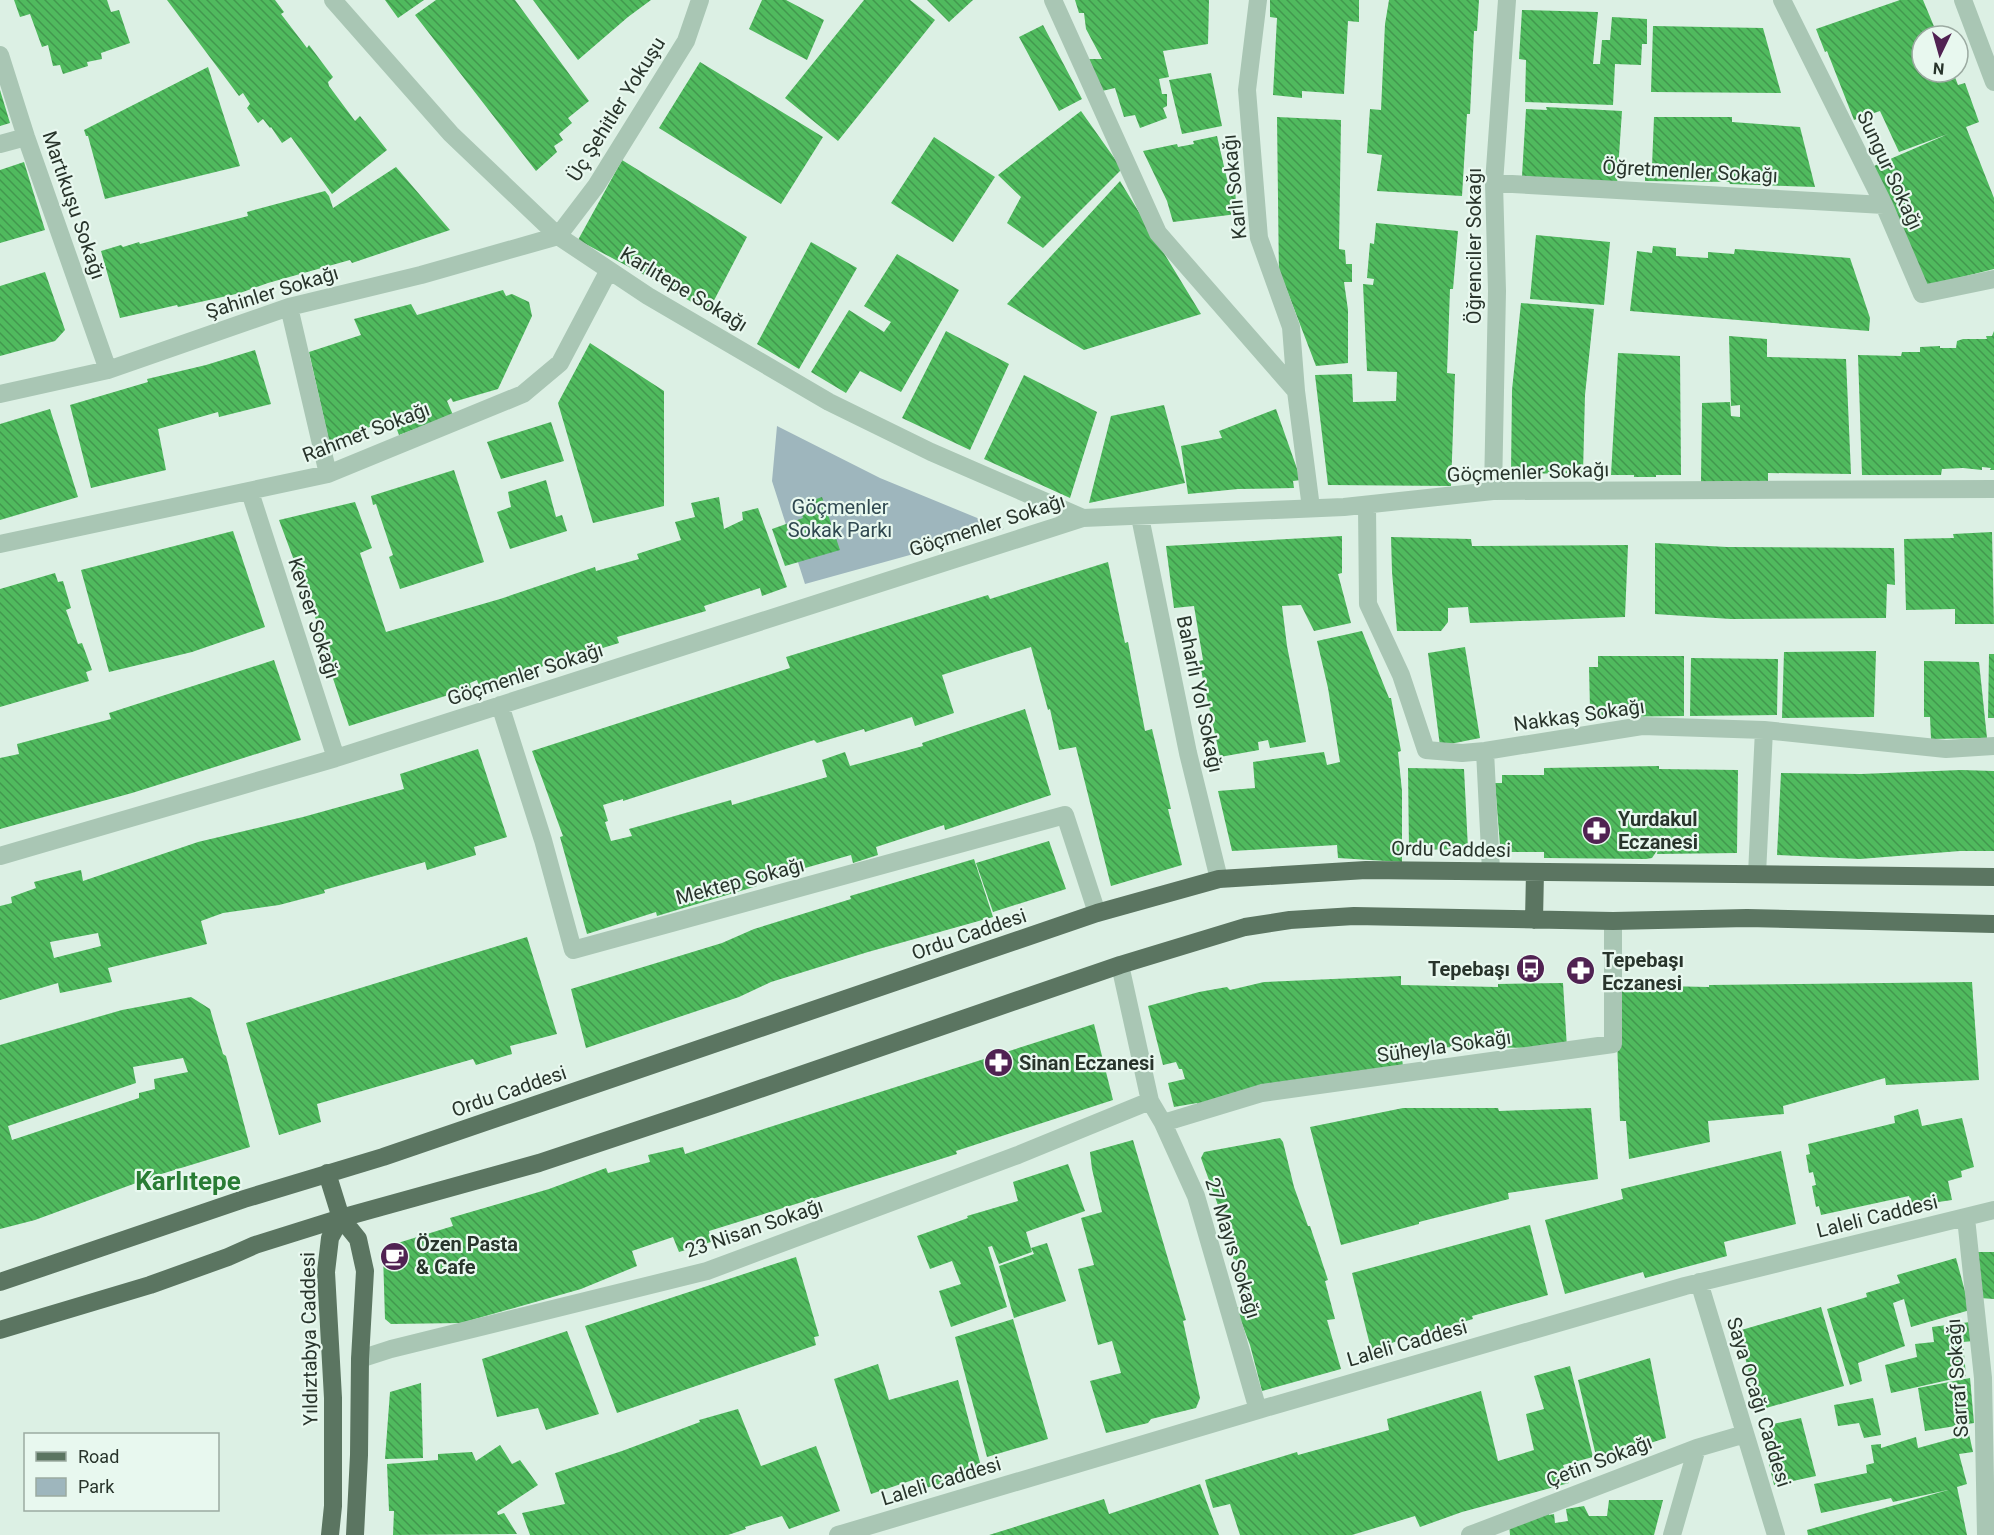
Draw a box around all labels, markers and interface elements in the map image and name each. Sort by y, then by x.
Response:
north arrow [1910,24,1970,84]
street label: Üç Şehitler Yokuşu [562,32,670,186]
text: N [1932,58,1945,78]
street label: Sungur Sokağı [1852,107,1928,233]
street label: Martıkuşu Sokağı [37,128,111,282]
street label: Karlı Sokağı [1217,133,1251,241]
street label: Öğretmenler Sokağı [1602,154,1778,188]
street label: Öğrenciler Sokağı [1462,168,1486,324]
street label: Karlıtepe Sokağı [616,242,752,336]
street label: Şahinler Sokağı [203,260,341,324]
street label: Rahmet Sokağı [299,397,433,467]
street label: Göçmenler Sokağı [1446,457,1610,487]
street label: Göçmenler Sokağı [906,488,1068,562]
park label: Göçmenler Sokak Parkı [788,495,892,542]
street label: Kevser Sokağı [283,555,345,681]
street label: Baharlı Yol Sokağı [1172,613,1228,775]
street label: Göçmenler Sokağı [444,637,606,711]
street label: Nakkaş Sokağı [1512,694,1646,736]
place label: Yurdakul Eczanesi [1618,807,1698,854]
pharmacy icon: Yurdakul Eczanesi [1581,814,1613,846]
street label: Ordu Caddesi [1391,836,1511,862]
street label: Mektep Sokağı [673,852,807,910]
street label: Ordu Caddesi [908,903,1030,965]
place label: Tepebaşı Eczanesi [1602,948,1684,995]
bus stop icon: Tepebaşı [1515,953,1547,985]
pharmacy icon: Tepebaşı Eczanesi [1565,955,1597,987]
place label: Tepebaşı [1428,957,1510,981]
street label: Süheyla Sokağı [1375,1025,1513,1067]
pharmacy icon: Sinan Eczanesi [982,1047,1014,1079]
place label: Sinan Eczanesi [1019,1051,1155,1075]
street label: Ordu Caddesi [448,1060,570,1122]
district label: Karlıtepe [135,1166,241,1196]
street label: 27 Mayıs Sokağı [1200,1175,1266,1321]
street label: Laleli Caddesi [1814,1189,1940,1243]
street label: 23 Nisan Sokağı [682,1193,826,1263]
place label: Özen Pasta & Cafe [416,1232,518,1279]
cafe icon: Özen Pasta & Cafe [379,1240,411,1272]
street label: Yıldıztabya Caddesi [295,1252,323,1426]
street label: Laleli Caddesi [1344,1314,1470,1372]
street label: Saya Ocağı Caddesi [1722,1314,1796,1490]
street label: Sarraf Sokağı [1941,1318,1973,1438]
street label: Çetin Sokağı [1543,1430,1655,1492]
legend [24,1433,219,1511]
text: Road [78,1446,119,1467]
street label: Laleli Caddesi [878,1451,1004,1511]
text: Park [78,1476,115,1497]

